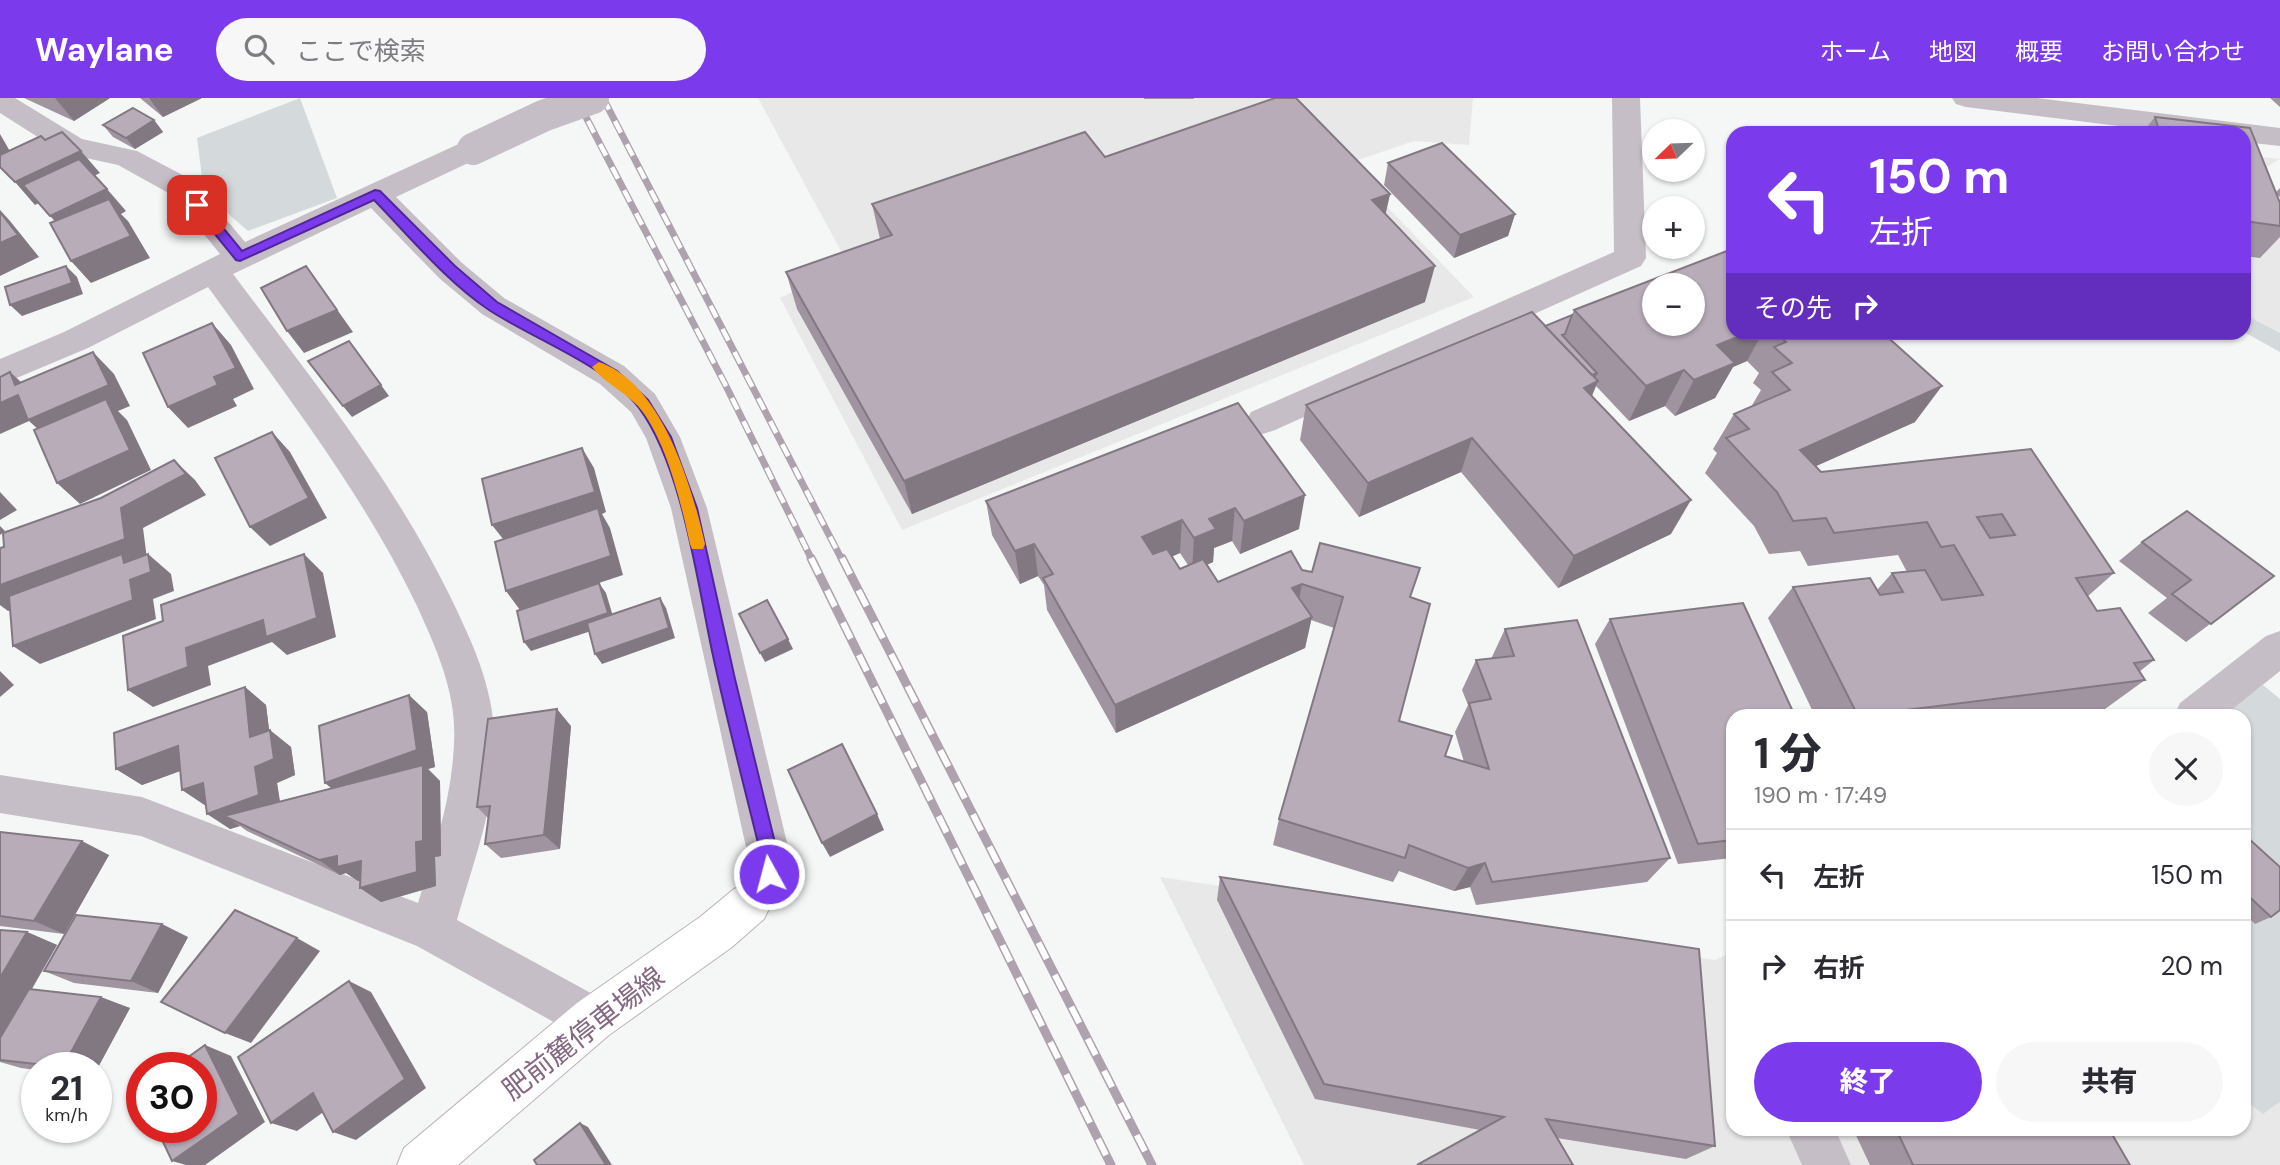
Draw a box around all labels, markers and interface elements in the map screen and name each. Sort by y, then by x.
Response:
search box [216,18,706,81]
text: Waylane [35,28,174,71]
icon: search [240,30,278,68]
text: ここで検索 [296,34,426,68]
text: ホーム [1820,36,1891,67]
text: 地図 [1929,36,1977,67]
text: 概要 [2015,36,2063,67]
text: お問い合わせ [2101,36,2245,67]
north arrow [1642,119,1704,182]
map controls [1642,119,1705,336]
text: 150 m [1869,144,2009,208]
icon: left [1754,154,1845,245]
pin [167,175,227,235]
icon: arrive [178,186,216,224]
button: + [1642,196,1705,259]
text: 左折 [1869,211,1933,253]
button: − [1642,273,1705,336]
icon: right [1846,287,1884,325]
text: その先 [1754,291,1832,325]
text: 1 分 [1754,726,1821,781]
button: close [2149,732,2223,806]
text: 190 m · 17:49 [1754,780,1887,810]
position arrow [732,837,806,911]
icon: left [1754,856,1792,894]
text: 150 m [2151,858,2223,892]
text: 左折 [1813,860,1865,894]
icon: right [1754,947,1792,985]
text: 20 m [2160,949,2223,983]
text: 右折 [1813,951,1865,985]
street label: 肥前麓停車場線 [495,958,672,1108]
button: 終了 [1754,1042,1982,1122]
button: 共有 [1996,1042,2223,1122]
speed limit sign: 30 [126,1052,217,1143]
text: 21 [50,1065,83,1111]
text: km/h [45,1103,88,1127]

